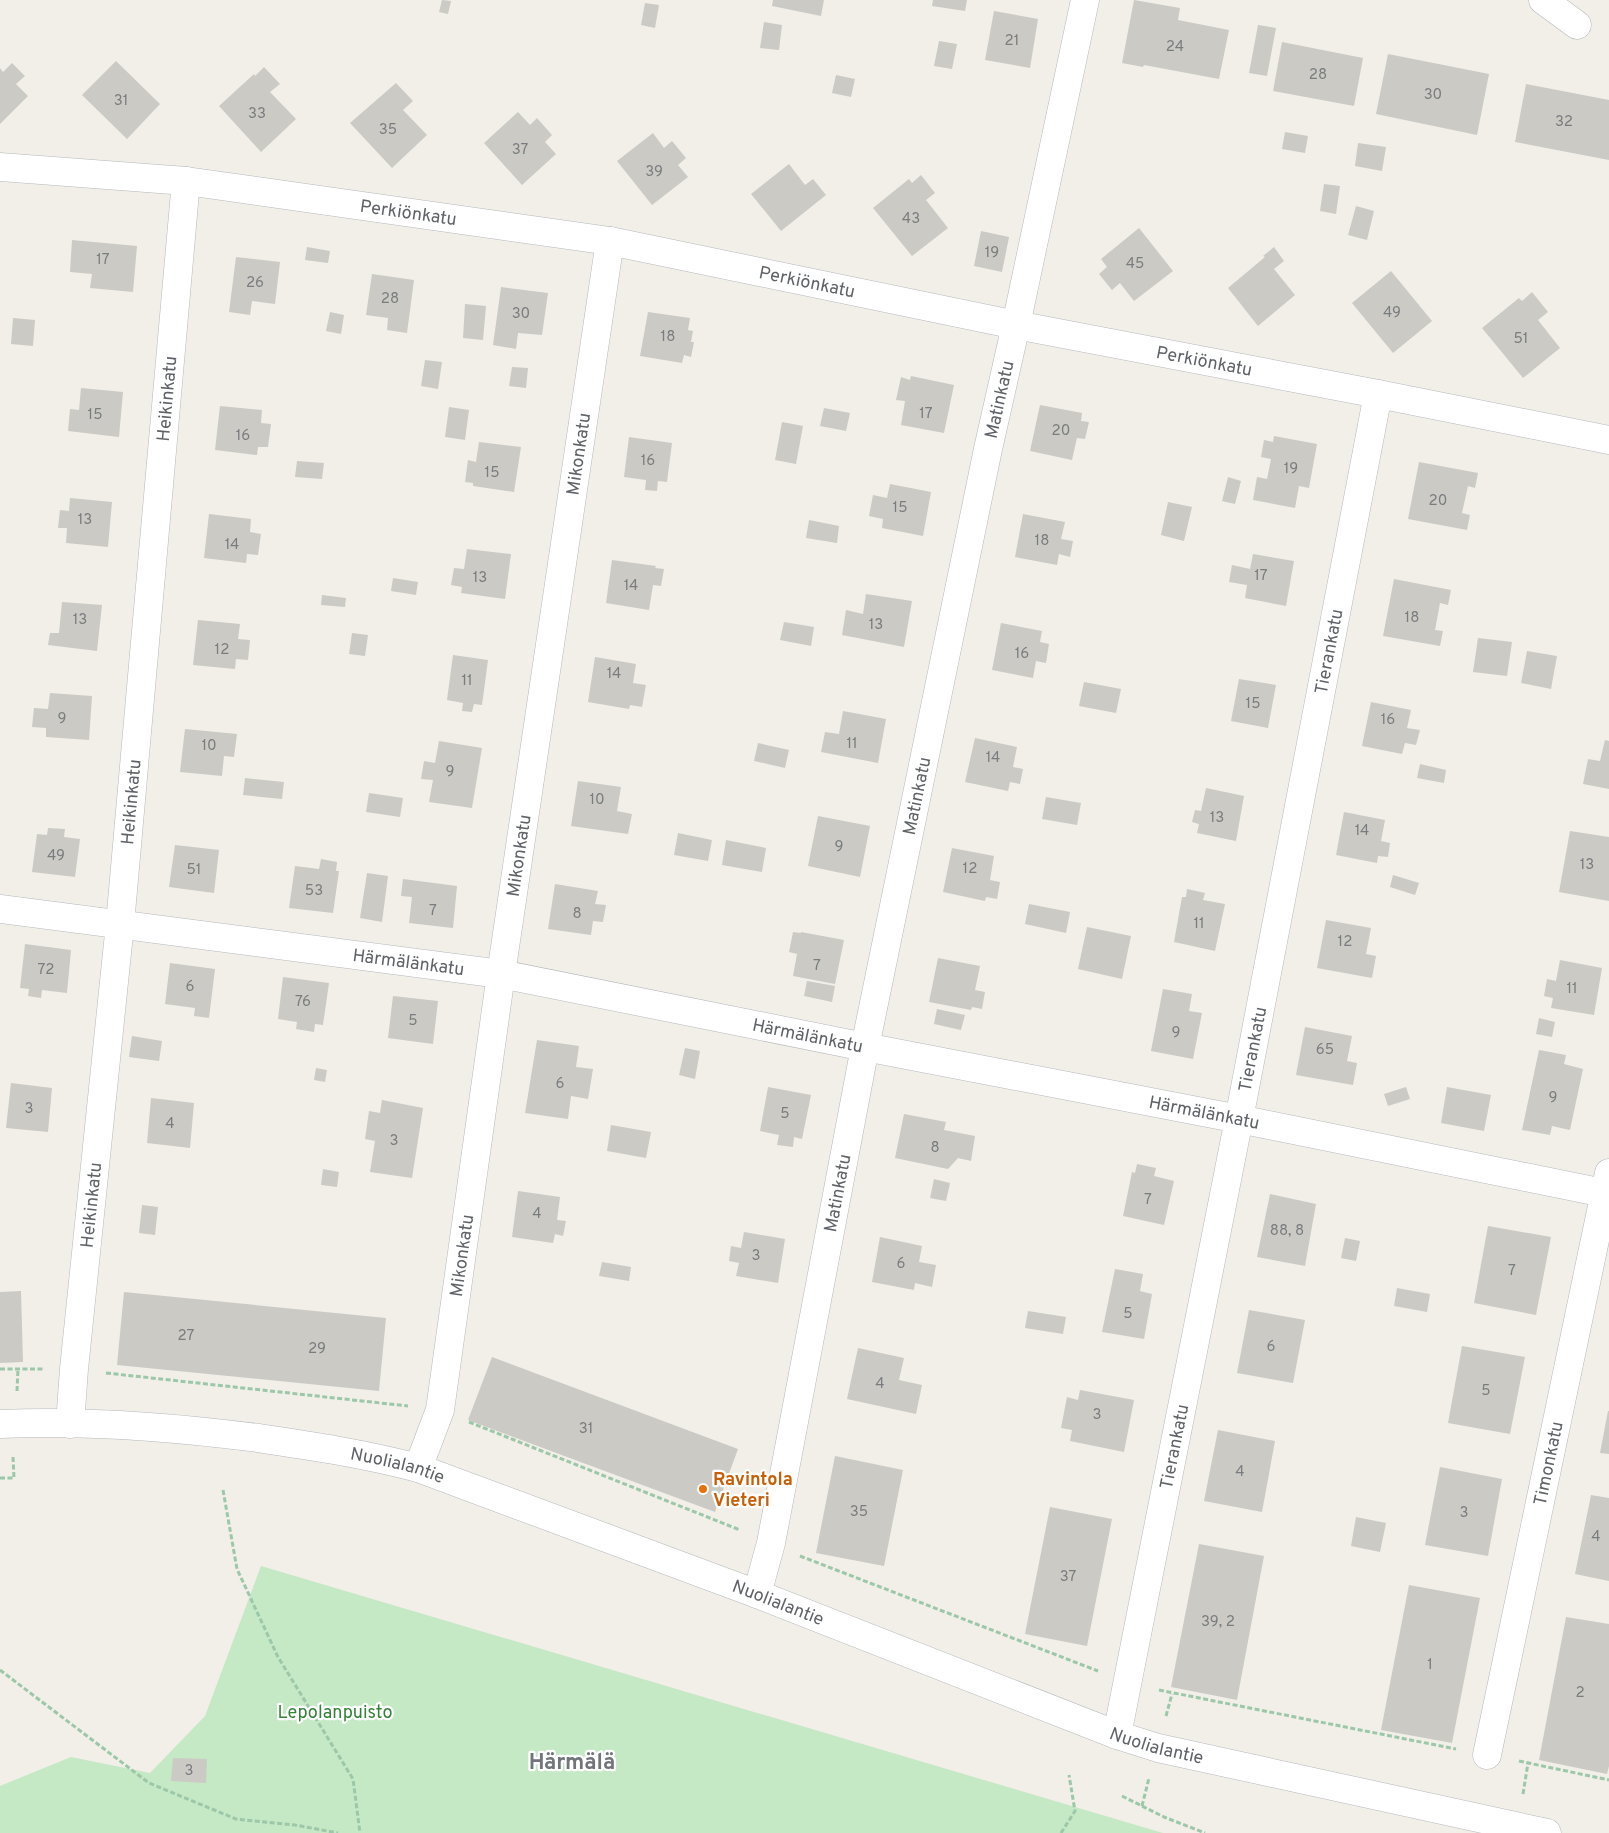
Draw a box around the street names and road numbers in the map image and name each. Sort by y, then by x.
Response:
street label: Perkiönkatu [358,196,458,232]
street label: Perkiönkatu [757,262,857,304]
street label: Perkiönkatu [1154,342,1254,383]
street label: Heikinkatu [153,355,183,443]
street label: Matinkatu [981,359,1021,441]
street label: Mikonkatu [562,411,597,497]
street label: Tierankatu [1311,607,1350,696]
street label: Matinkatu [899,755,937,837]
street label: Heikinkatu [117,758,148,846]
street label: Mikonkatu [503,813,538,899]
street label: Härmälänkatu [351,945,466,982]
street label: Tierankatu [1234,1005,1273,1094]
street label: Härmälänkatu [750,1015,865,1059]
street label: Härmälänkatu [1147,1092,1261,1136]
street label: Matinkatu [820,1152,857,1234]
street label: Heikinkatu [77,1161,108,1249]
street label: Mikonkatu [446,1213,480,1298]
street label: Tierankatu [1156,1402,1195,1491]
street label: Timonkatu [1530,1419,1570,1508]
street label: Nuolialantie [348,1443,447,1490]
street label: Nuolialantie [729,1576,827,1632]
street label: Nuolialantie [1106,1723,1206,1771]

